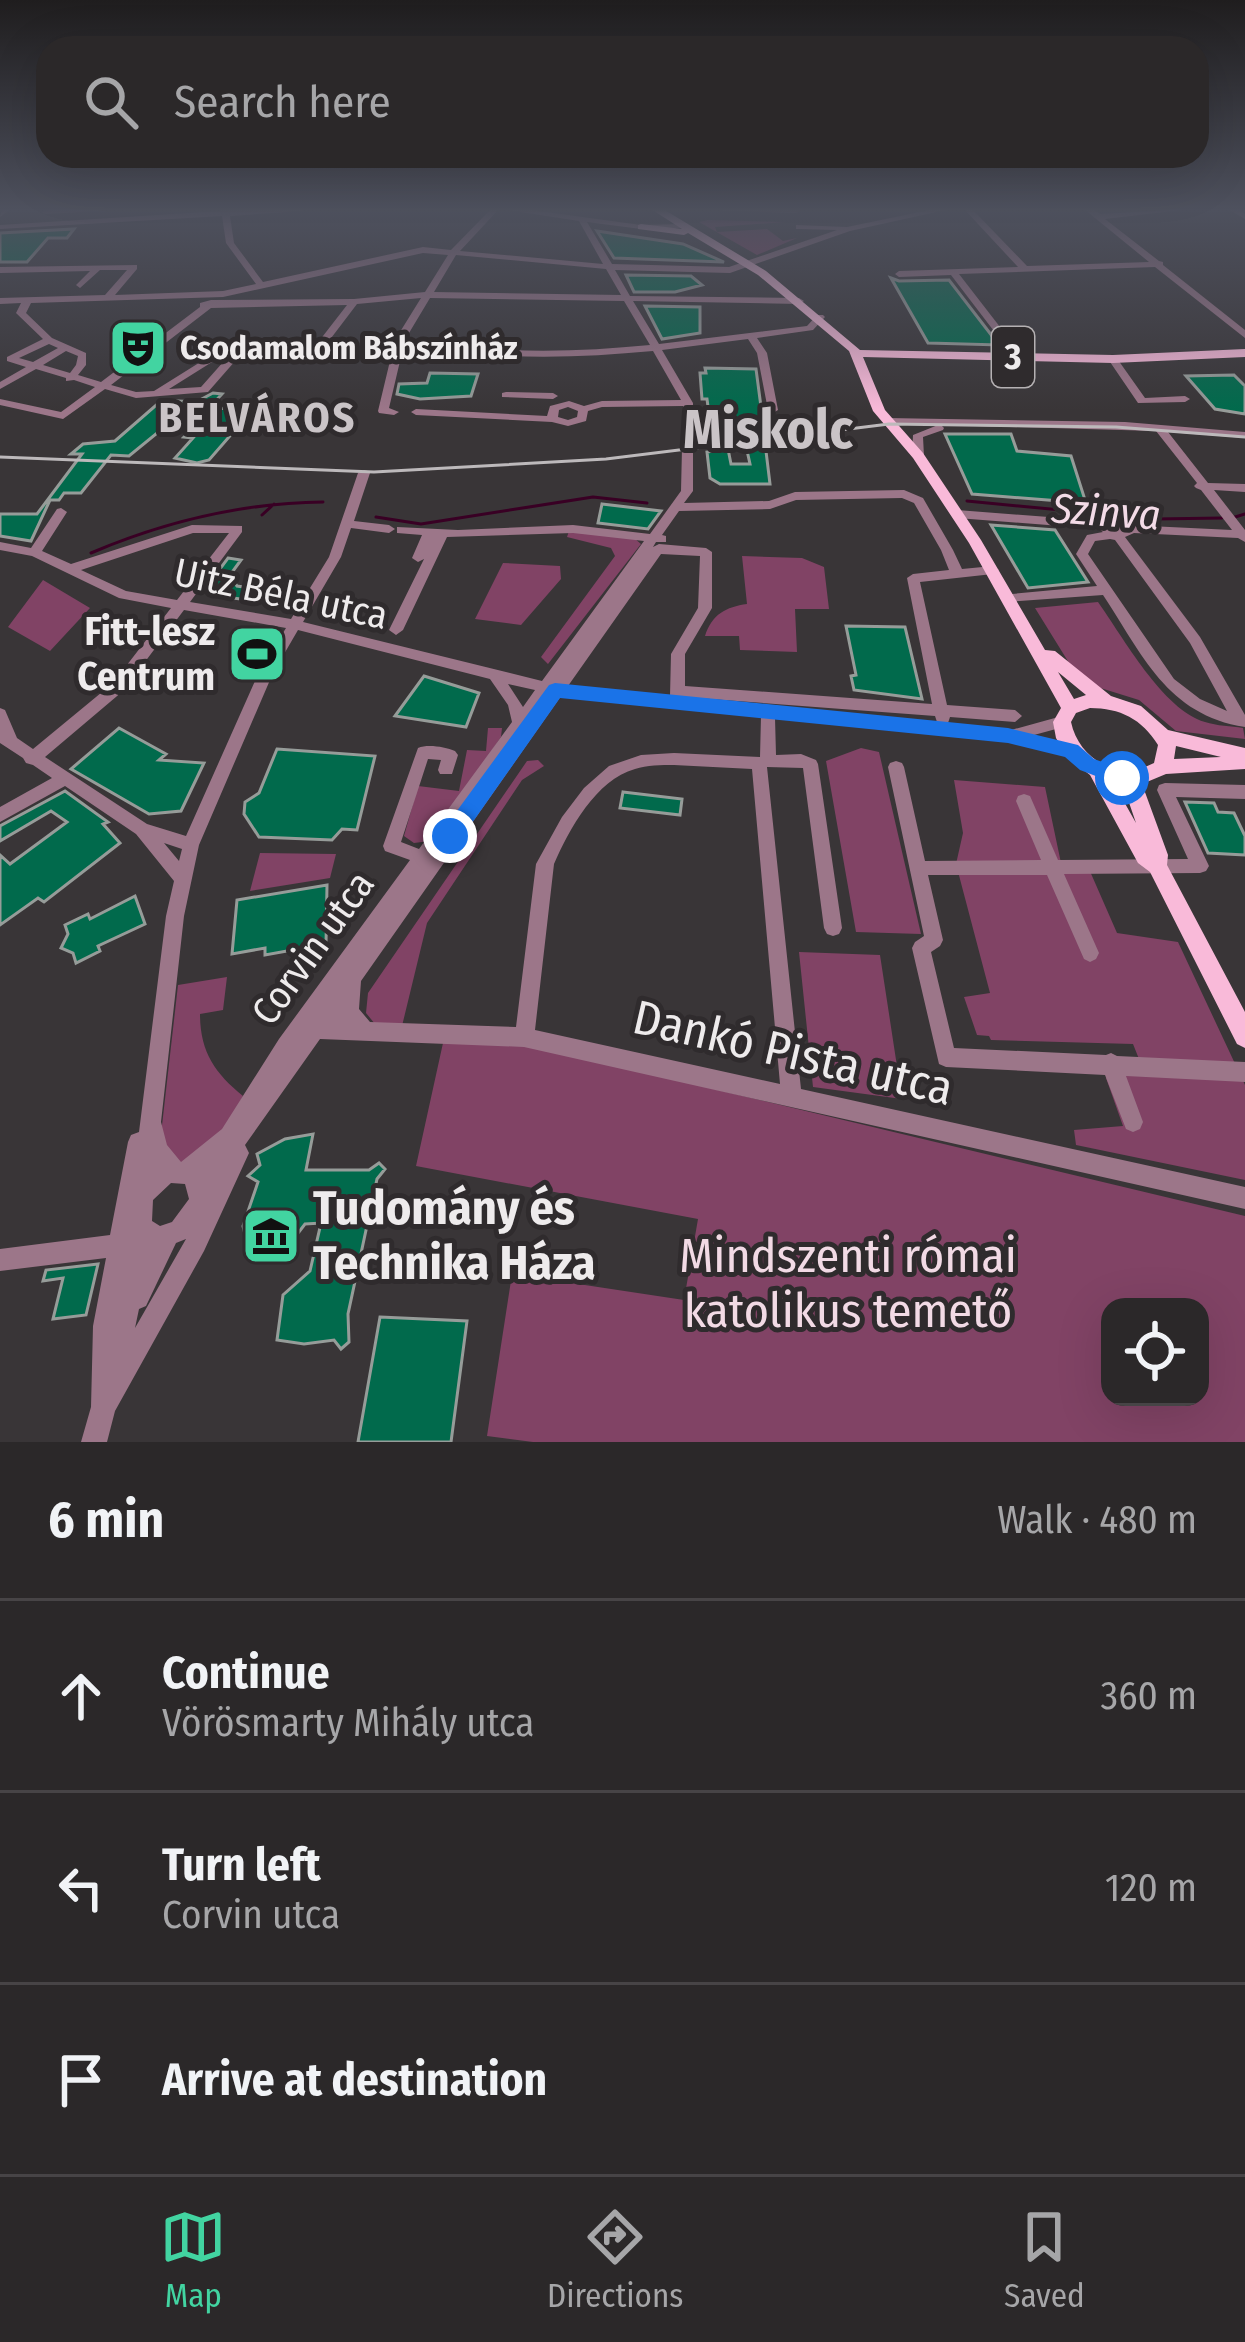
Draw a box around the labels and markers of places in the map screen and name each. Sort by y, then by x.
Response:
theatre icon: Csodamalom Bábszínház [107,317,169,379]
place label: Csodamalom Bábszínház [180,328,518,368]
place label: Fitt-lesz Centrum [77,609,215,700]
sports icon: Fitt-lesz Centrum [226,623,288,685]
place label: Tudomány és Technika Háza [313,1179,596,1292]
museum icon: Tudomány és Technika Háza [240,1205,302,1267]

